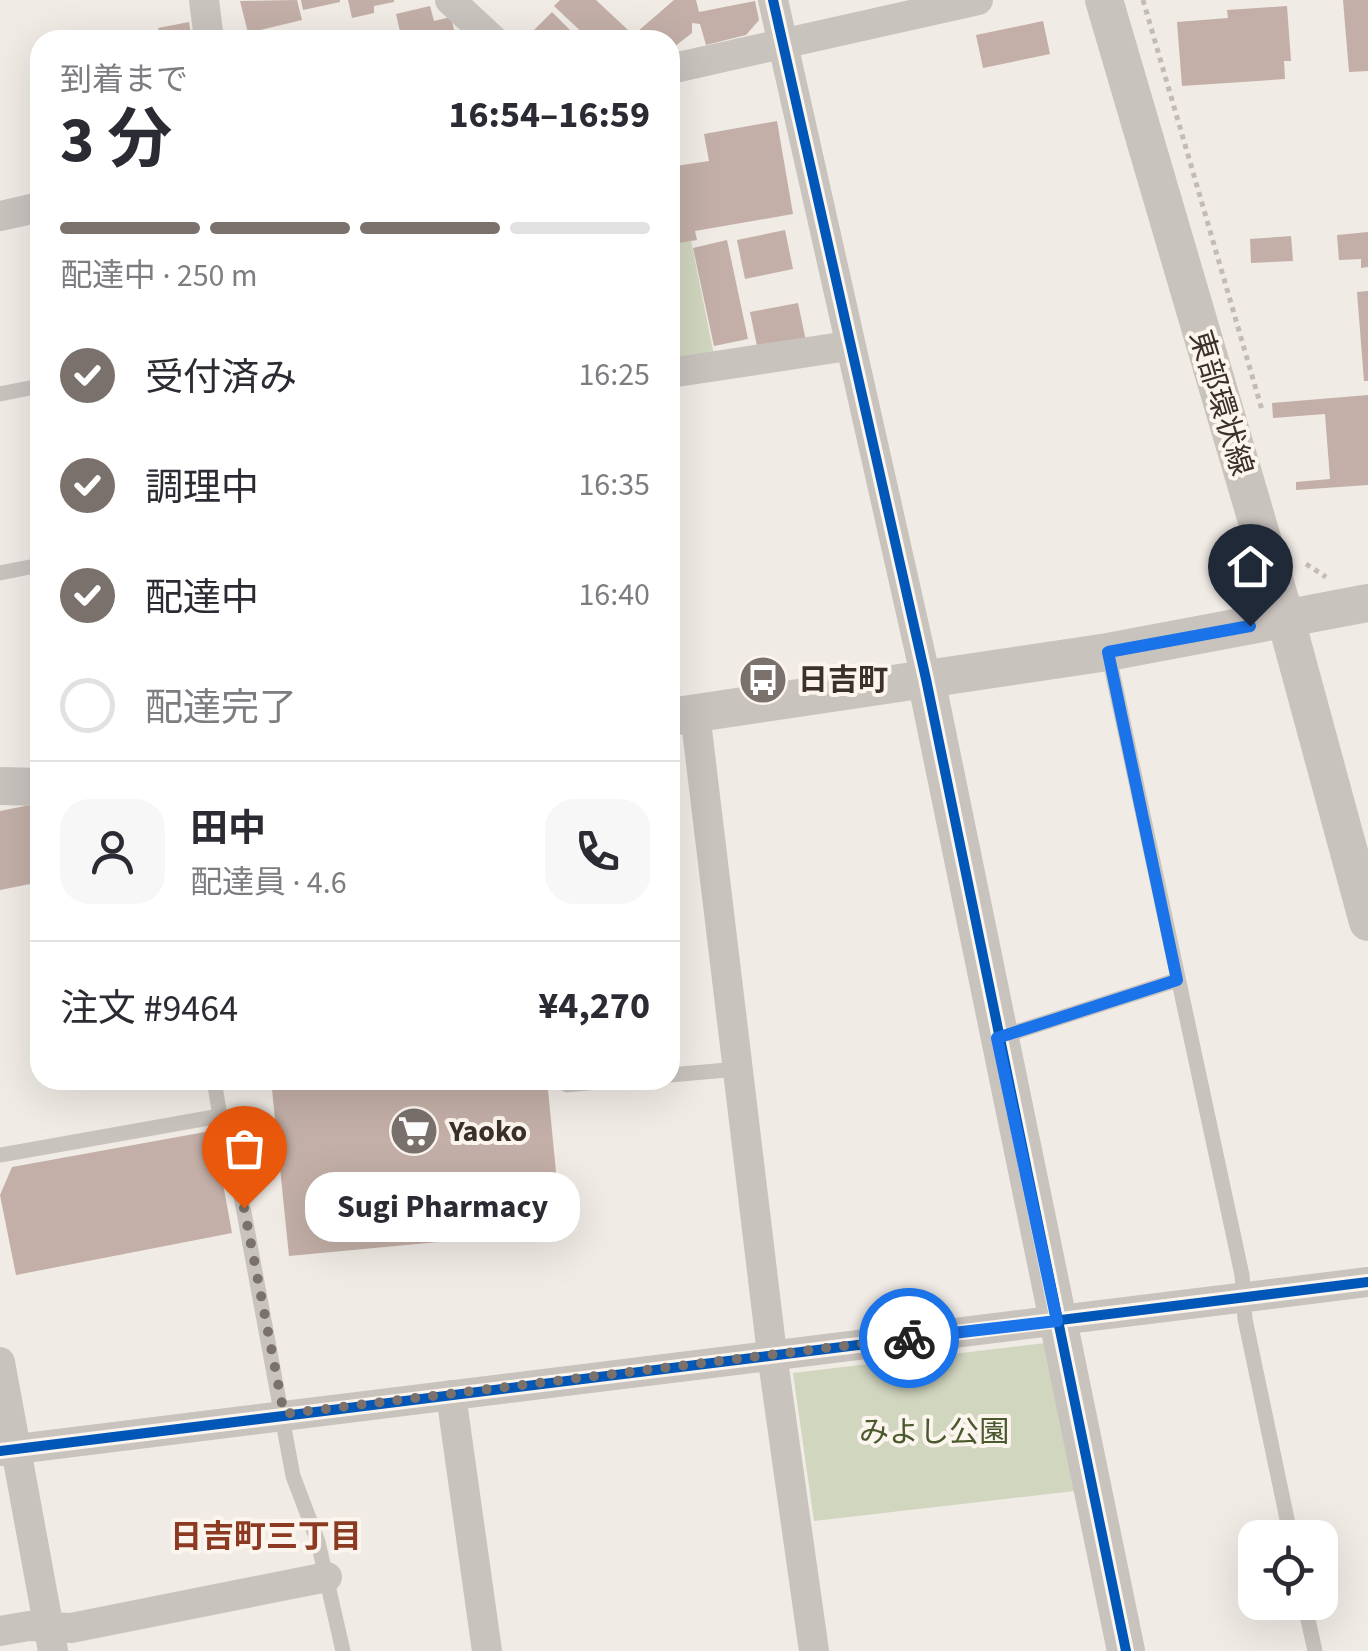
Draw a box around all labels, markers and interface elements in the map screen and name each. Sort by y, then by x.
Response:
text: 到着まで [60,57,188,103]
text: 16:54–16:59 [448,88,650,142]
text: 3 分 [60,94,172,187]
text: 配達中 · 250 m [60,253,257,299]
street label: 東部環状線 [1179,325,1263,481]
icon: check [60,348,115,403]
text: 受付済み [145,351,297,405]
text: 16:25 [578,352,650,398]
icon: check [60,458,115,513]
text: 調理中 [145,461,259,515]
text: 16:35 [578,462,650,508]
pin [1208,524,1293,627]
icon: home [1223,539,1278,594]
icon: check [60,568,115,623]
text: 配達中 [145,571,259,625]
text: 16:40 [578,572,650,618]
bus stop icon: 日吉町 [737,654,789,706]
place label: 日吉町 [798,659,888,702]
text: 配達完了 [145,681,297,735]
button: person [60,799,165,904]
button: phone [545,799,650,904]
text: 田中 [190,802,266,856]
text: 配達員 · 4.6 [190,860,347,906]
text: ¥4,270 [538,979,650,1033]
text: 注文 #9464 [60,982,238,1036]
supermarket icon: Yaoko [388,1105,440,1157]
pin [202,1106,287,1209]
place label: Yaoko [448,1110,527,1153]
icon: bag [217,1121,272,1176]
callout: Sugi Pharmacy [304,1173,579,1243]
text: Sugi Pharmacy [337,1184,548,1230]
courier [859,1288,959,1388]
icon: bike [882,1311,937,1366]
park label: みよし公園 [859,1411,1009,1454]
district label: 日吉町三丁目 [170,1514,362,1560]
map controls [1238,1520,1338,1620]
button: locate [1238,1520,1338,1620]

